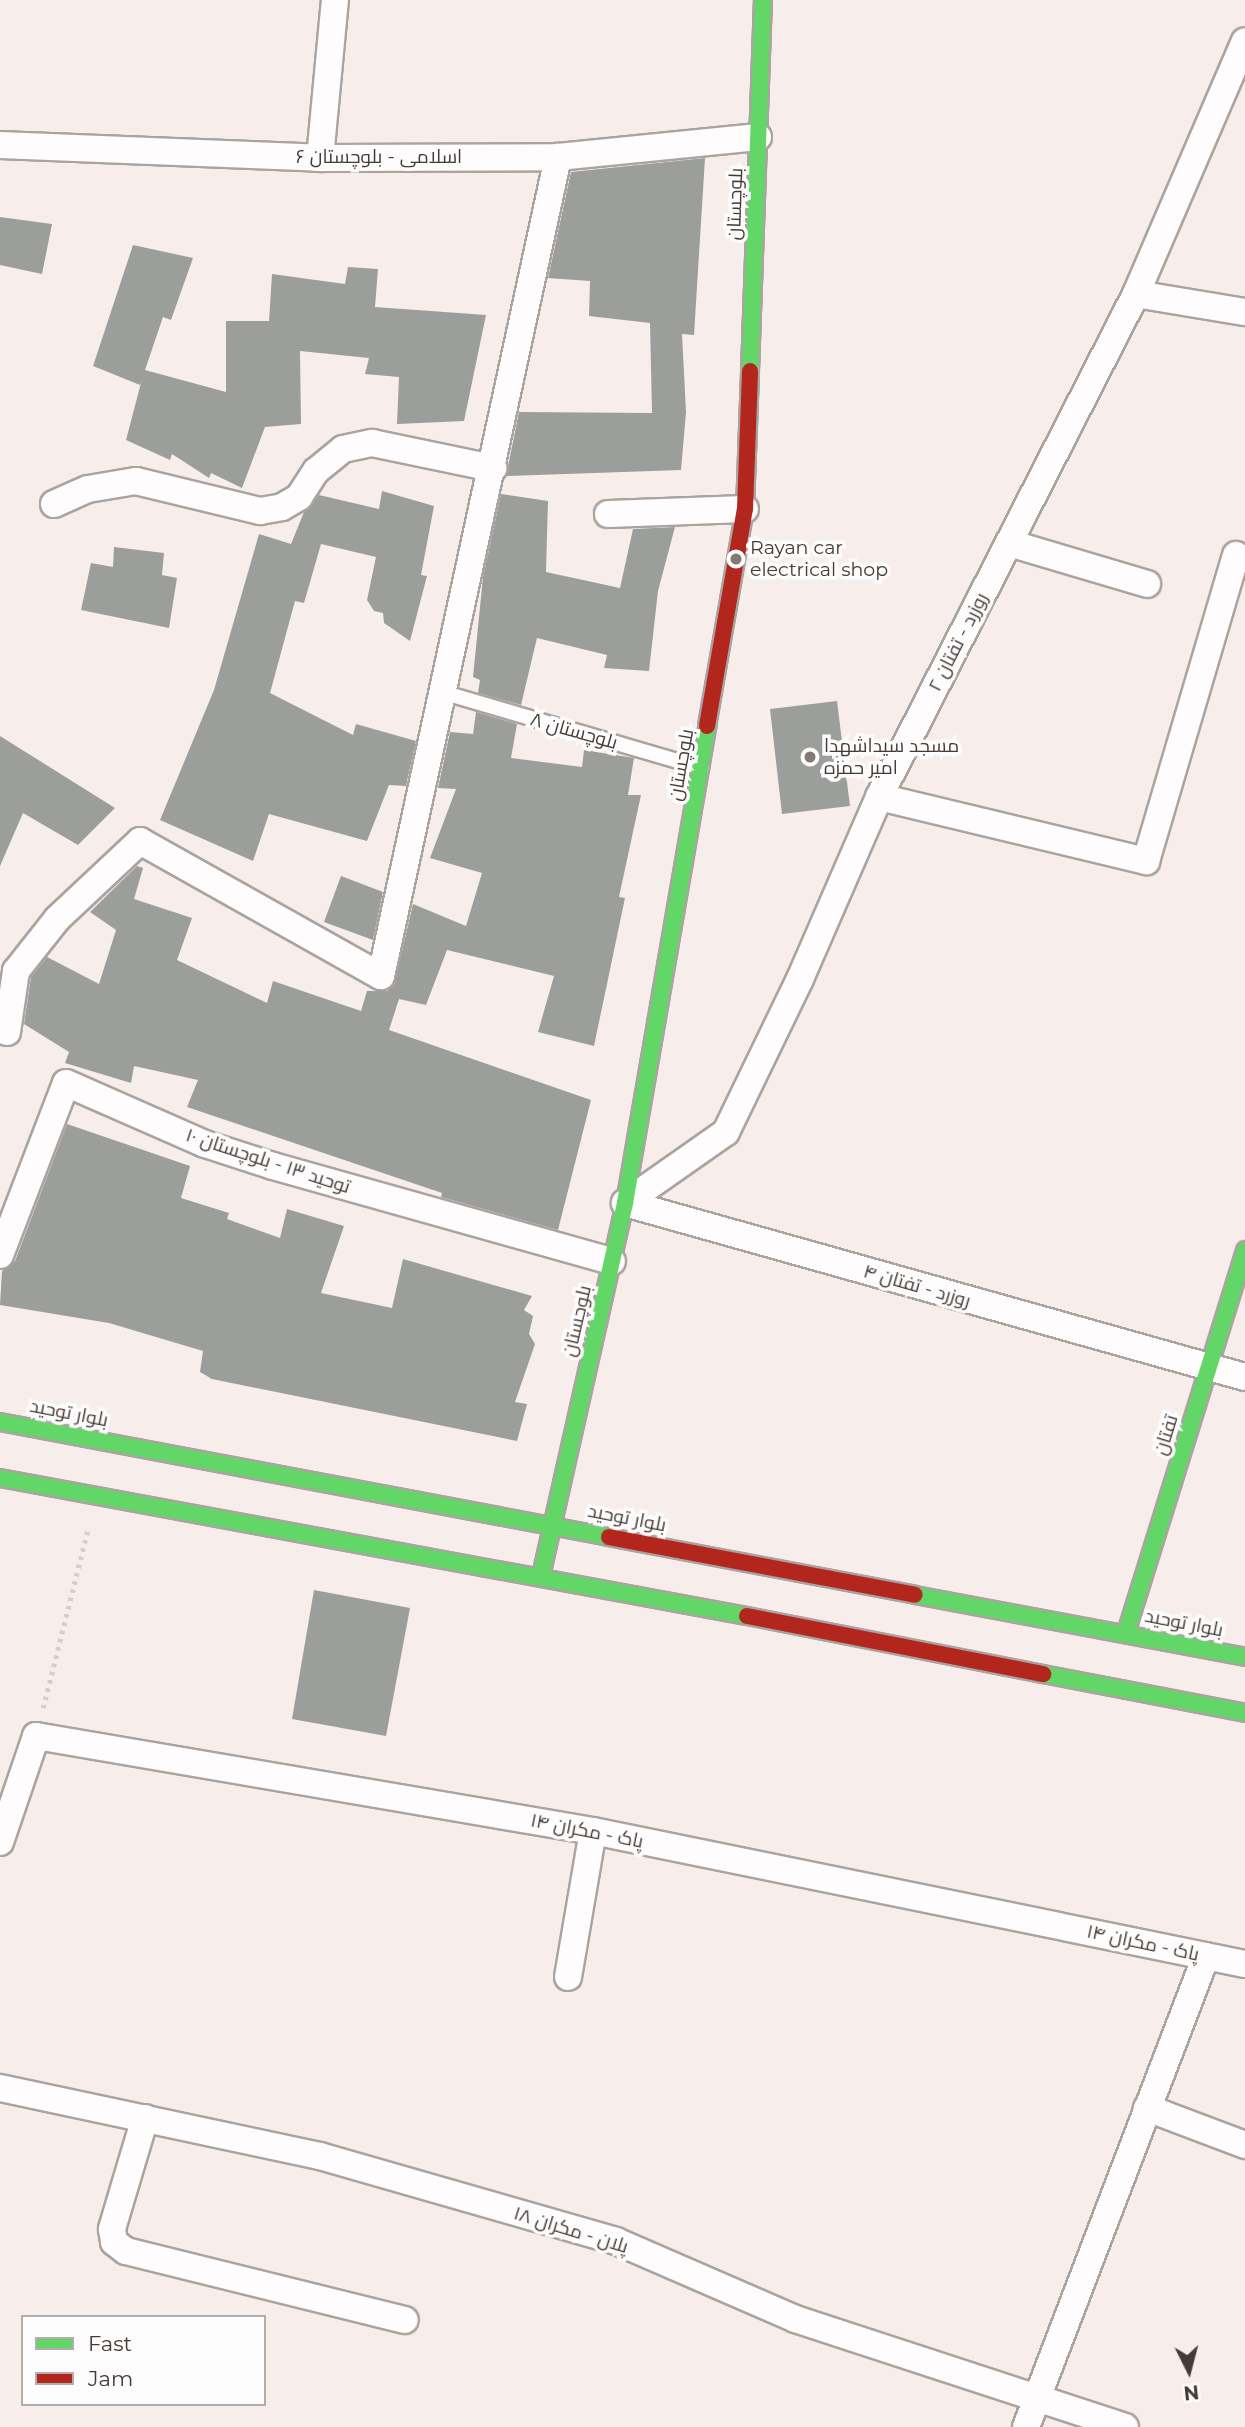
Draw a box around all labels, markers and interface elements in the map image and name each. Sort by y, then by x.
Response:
street label: اسلامی - بلوچستان ۶ [296,146,462,168]
street label: بلوچستان [722,167,748,241]
place label: Rayan car electrical shop [750,537,888,581]
marker: Rayan car electrical shop [728,551,744,567]
street label: روزرد - تفتان ۲ [923,589,993,695]
street label: بلوچستان ۸ [528,708,620,754]
street label: بلوچستان [663,727,699,803]
place label: مسجد سیداشهدا امیر حمزه [824,735,959,779]
marker: مسجد سیداشهدا امیر حمزه [802,749,818,765]
street label: توحید ۱۳ - بلوچستان ۱۰ [183,1124,353,1198]
street label: روزرد - تفتان ۴ [861,1260,973,1312]
street label: بلوچستان [558,1283,596,1359]
street label: بلوار توحید [28,1394,110,1432]
street label: تفتان [1149,1412,1183,1458]
street label: بلوار توحید [586,1499,668,1537]
street label: بلوار توحید [1143,1604,1225,1642]
street label: پاک - مکران ۱۴ [529,1809,645,1853]
street label: پاک - مکران ۱۴ [1085,1920,1201,1966]
street label: پلان - مکران ۱۸ [511,2202,631,2258]
legend [21,2315,266,2406]
text: Fast [88,2331,132,2356]
north arrow [1154,2336,1224,2406]
text: Jam [88,2366,133,2391]
text: N [1182,2380,1200,2405]

